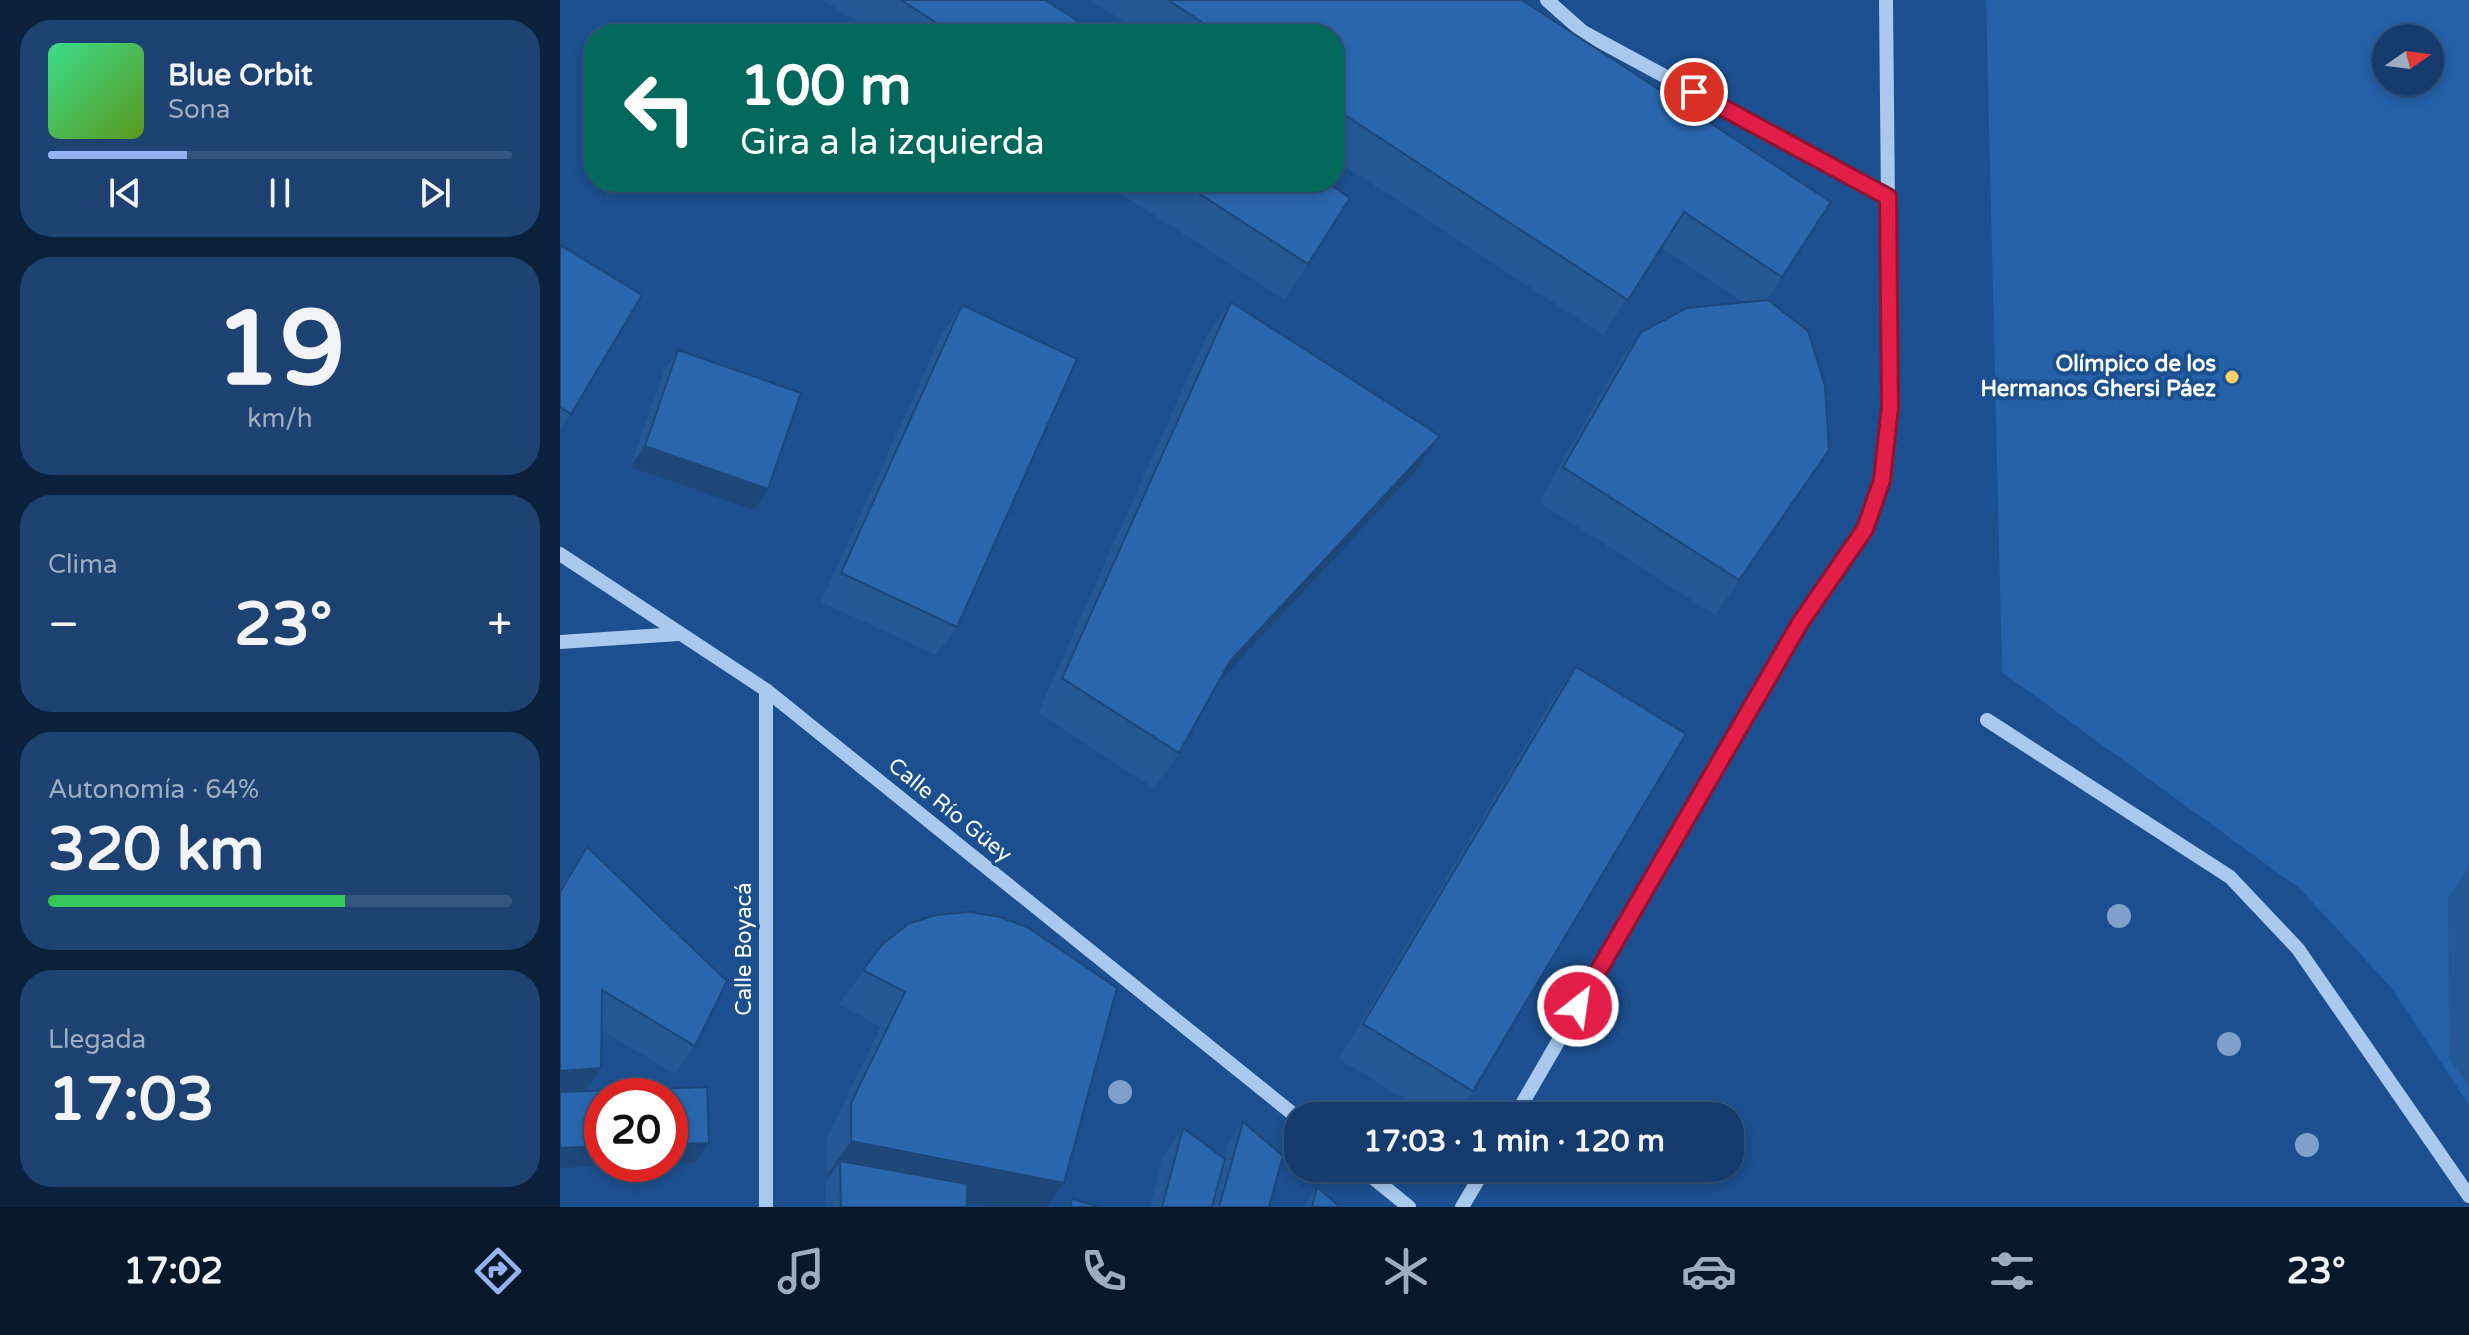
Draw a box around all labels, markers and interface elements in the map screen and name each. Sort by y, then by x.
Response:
north arrow [2372,24,2444,96]
map controls [2372,24,2444,96]
text: 100 m [740,53,911,120]
icon: left [608,56,712,160]
text: Blue Orbit [168,57,313,94]
pin [1660,58,1728,126]
icon: arrive [1672,70,1716,114]
text: Sona [168,94,230,125]
text: Gira a la izquierda [740,121,1045,164]
icon: previous [103,171,147,215]
icon: pause [258,171,302,215]
icon: next [413,171,457,215]
text: 19 [215,288,345,413]
place label: Olímpico de los Hermanos Ghersi Páez [1981,351,2216,402]
marker: Olímpico de los Hermanos Ghersi Páez [2223,368,2241,386]
text: km/h [247,403,313,434]
text: Clima [48,549,118,580]
text: 23° [234,589,332,661]
text: − [48,599,79,652]
text: + [487,599,512,652]
street label: Calle Río Güey [883,752,1017,868]
text: Autonomía · 64% [48,774,259,805]
text: 320 km [48,814,264,886]
street label: Calle Boyacá [731,882,757,1016]
position arrow [1536,964,1620,1048]
text: Llegada [48,1024,146,1055]
text: 17:03 [48,1064,214,1136]
speed limit sign: 20 [584,1078,688,1182]
text: 17:03 · 1 min · 120 m [1363,1123,1665,1160]
icon: directions [470,1243,526,1299]
icon: music [773,1243,829,1299]
icon: phone [1076,1243,1132,1299]
icon: climate [1378,1243,1434,1299]
icon: car [1681,1243,1737,1299]
icon: filters [1984,1243,2040,1299]
text: 17:02 [123,1250,223,1293]
text: 23° [2287,1250,2346,1293]

